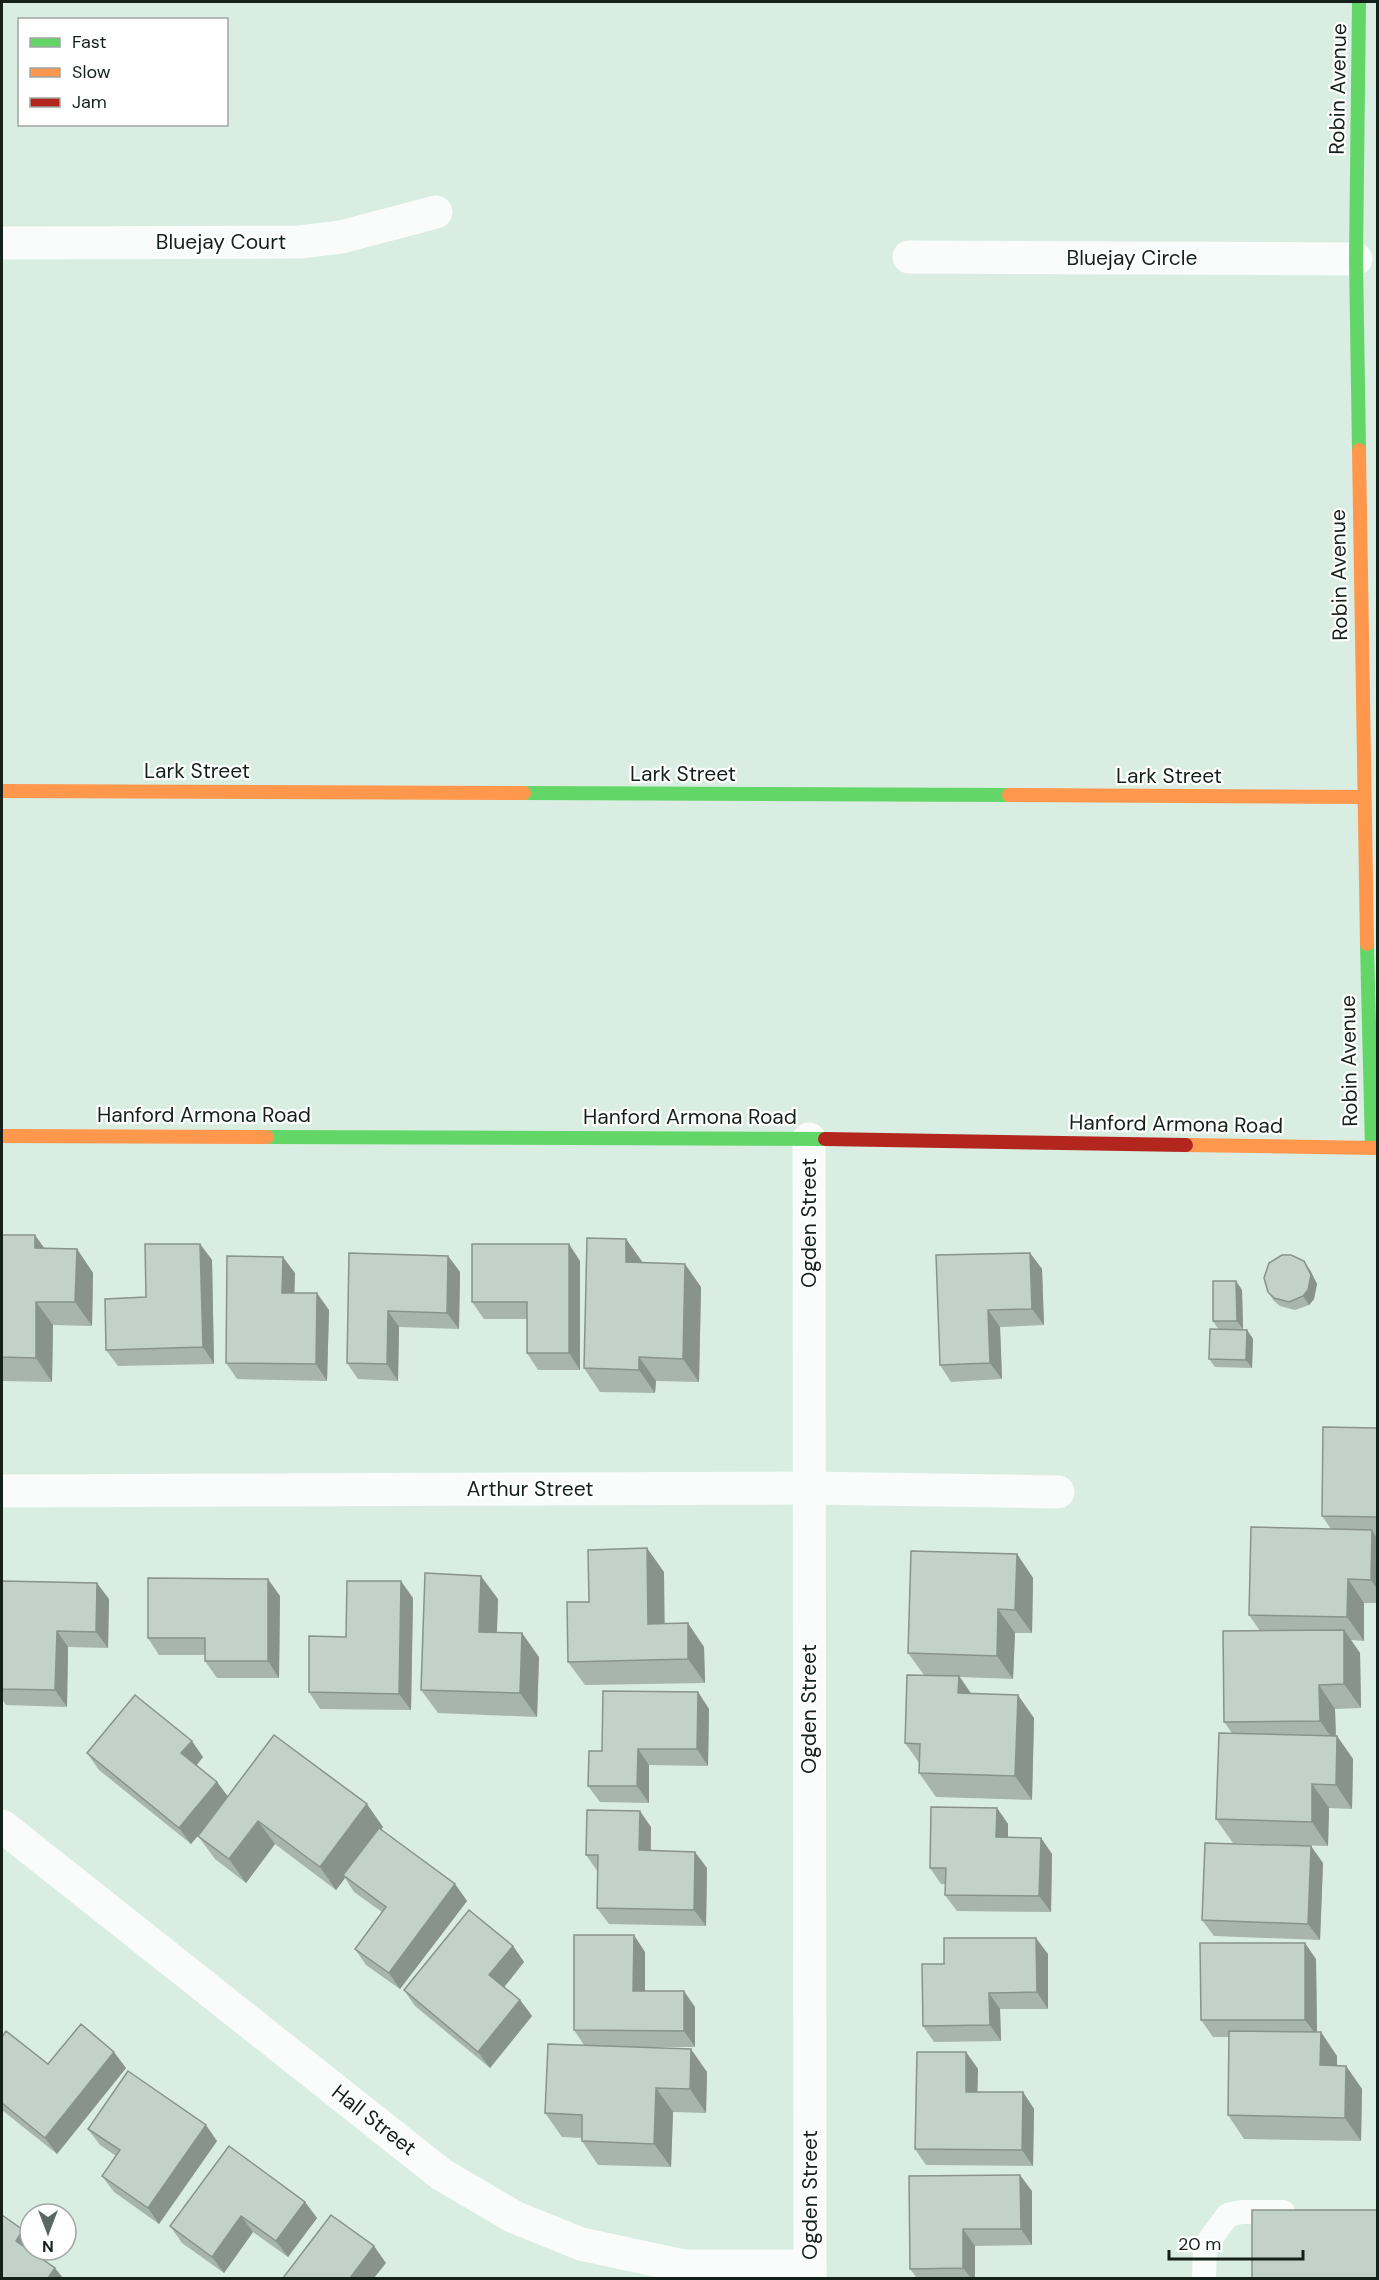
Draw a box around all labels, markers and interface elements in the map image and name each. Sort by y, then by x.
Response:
legend [18,18,228,126]
street label: Robin Avenue [1323,23,1353,155]
text: Fast [72,30,107,54]
text: Slow [72,60,111,84]
text: Jam [72,90,107,114]
street label: Bluejay Court [156,228,286,256]
street label: Bluejay Circle [1067,244,1198,272]
street label: Robin Avenue [1324,509,1354,641]
street label: Lark Street [144,757,250,785]
street label: Lark Street [630,760,736,788]
street label: Lark Street [1116,762,1222,790]
street label: Robin Avenue [1334,995,1364,1127]
street label: Hanford Armona Road [97,1101,311,1129]
street label: Hanford Armona Road [583,1103,797,1131]
street label: Hanford Armona Road [1069,1108,1283,1140]
street label: Ogden Street [795,1158,823,1288]
street label: Arthur Street [467,1475,593,1503]
street label: Ogden Street [795,1644,823,1774]
street label: Hall Street [326,2078,422,2162]
street label: Ogden Street [796,2130,824,2260]
north arrow [18,2202,78,2262]
scale bar [1169,2223,1302,2261]
text: 20 m [1178,2232,1221,2256]
text: N [42,2236,54,2257]

